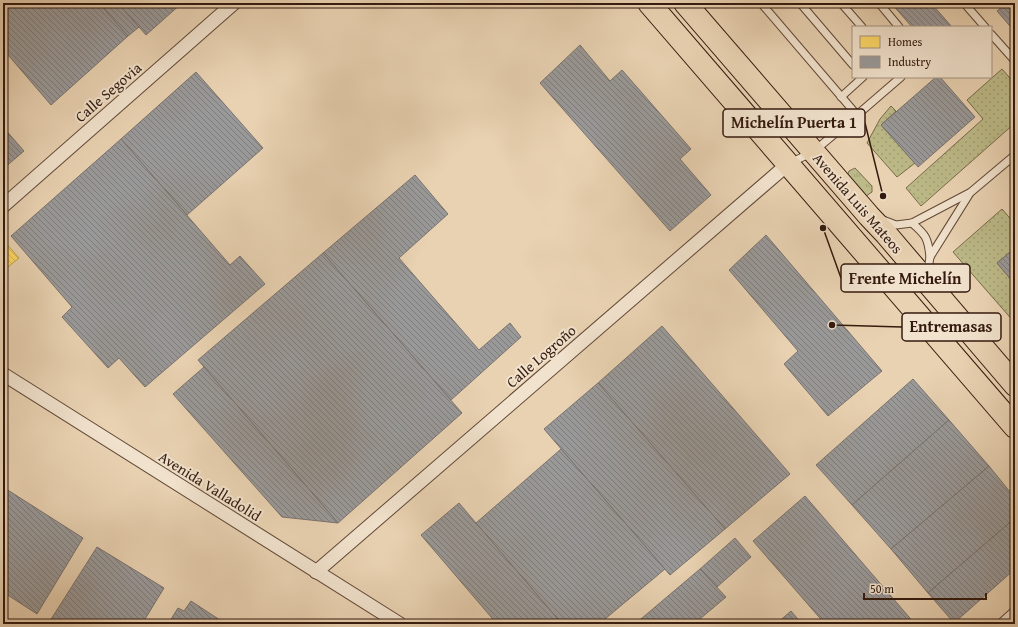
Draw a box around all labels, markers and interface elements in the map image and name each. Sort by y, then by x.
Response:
legend [852,26,992,78]
text: Homes [888,33,923,50]
text: Industry [888,53,931,70]
street label: Calle Segovia [70,57,146,127]
callout: Michelín Puerta 1 [723,109,865,137]
text: Michelín Puerta 1 [731,110,857,134]
street label: Avenida Luis Mateos [808,148,908,258]
callout: Frente Michelín [841,264,970,292]
text: Frente Michelín [849,266,962,290]
callout: Entremasas [902,313,1001,341]
text: Entremasas [910,314,993,338]
street label: Calle Logroño [502,320,581,392]
street label: Avenida Valladolid [155,446,265,526]
scale bar [864,575,986,601]
text: 50 m [870,580,894,597]

